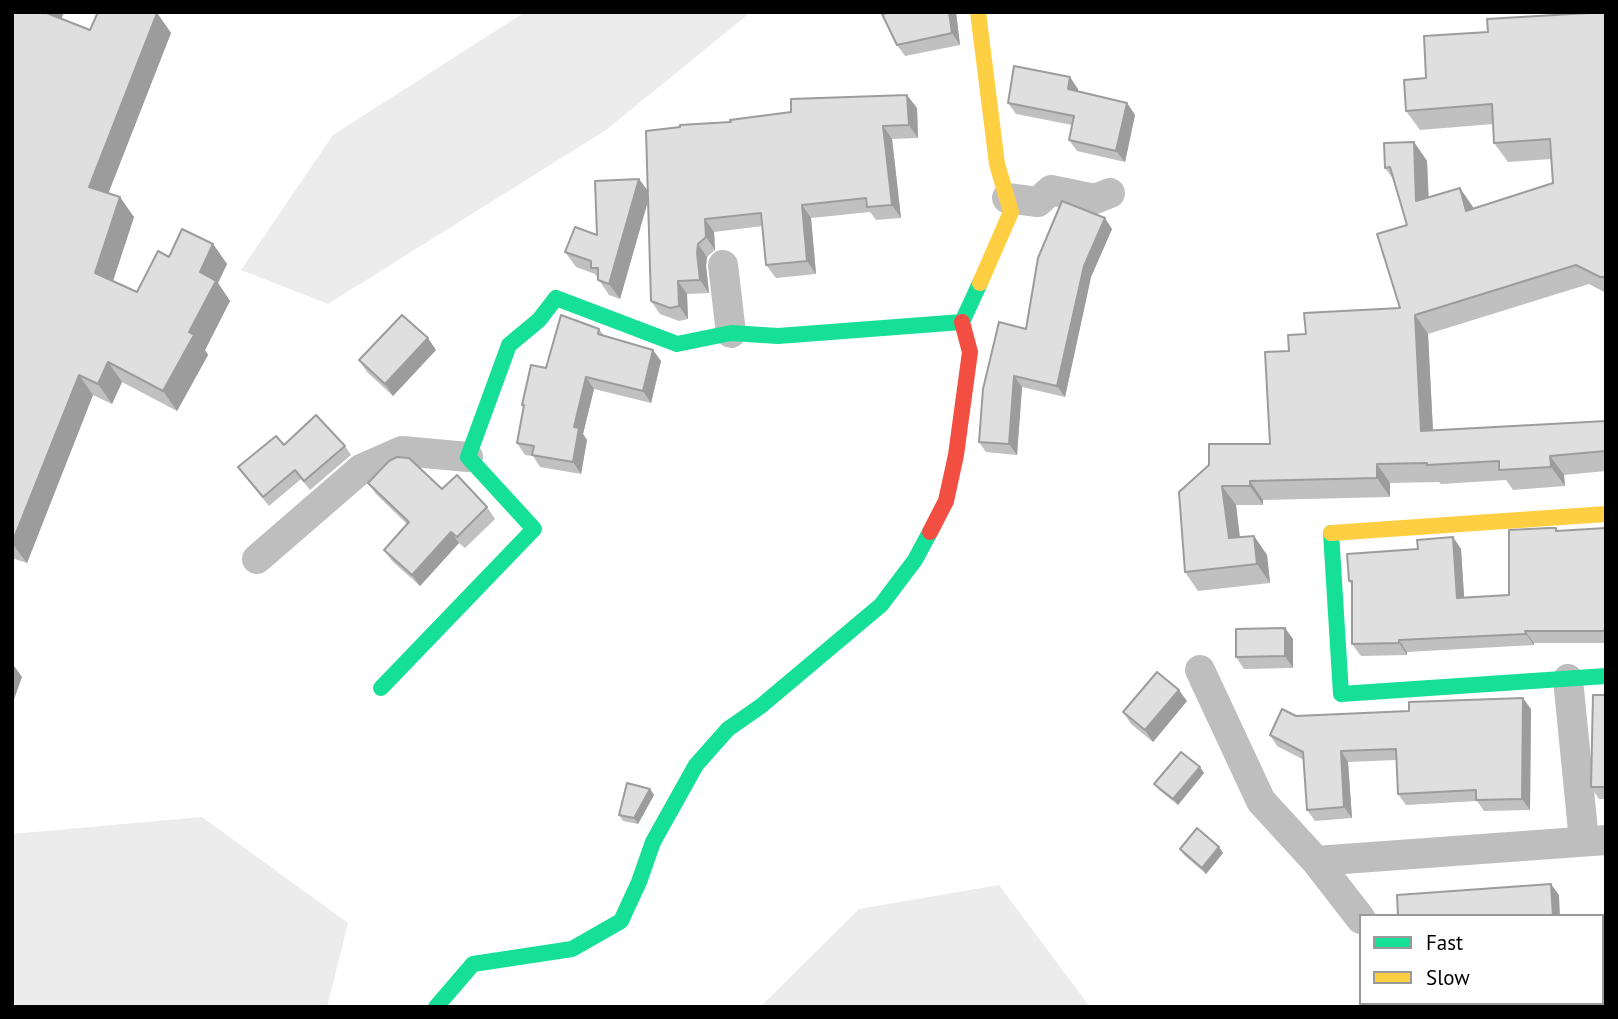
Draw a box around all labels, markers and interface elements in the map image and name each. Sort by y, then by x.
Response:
legend [1359,914,1604,1005]
text: Fast [1426,929,1463,956]
text: Slow [1426,964,1470,991]

